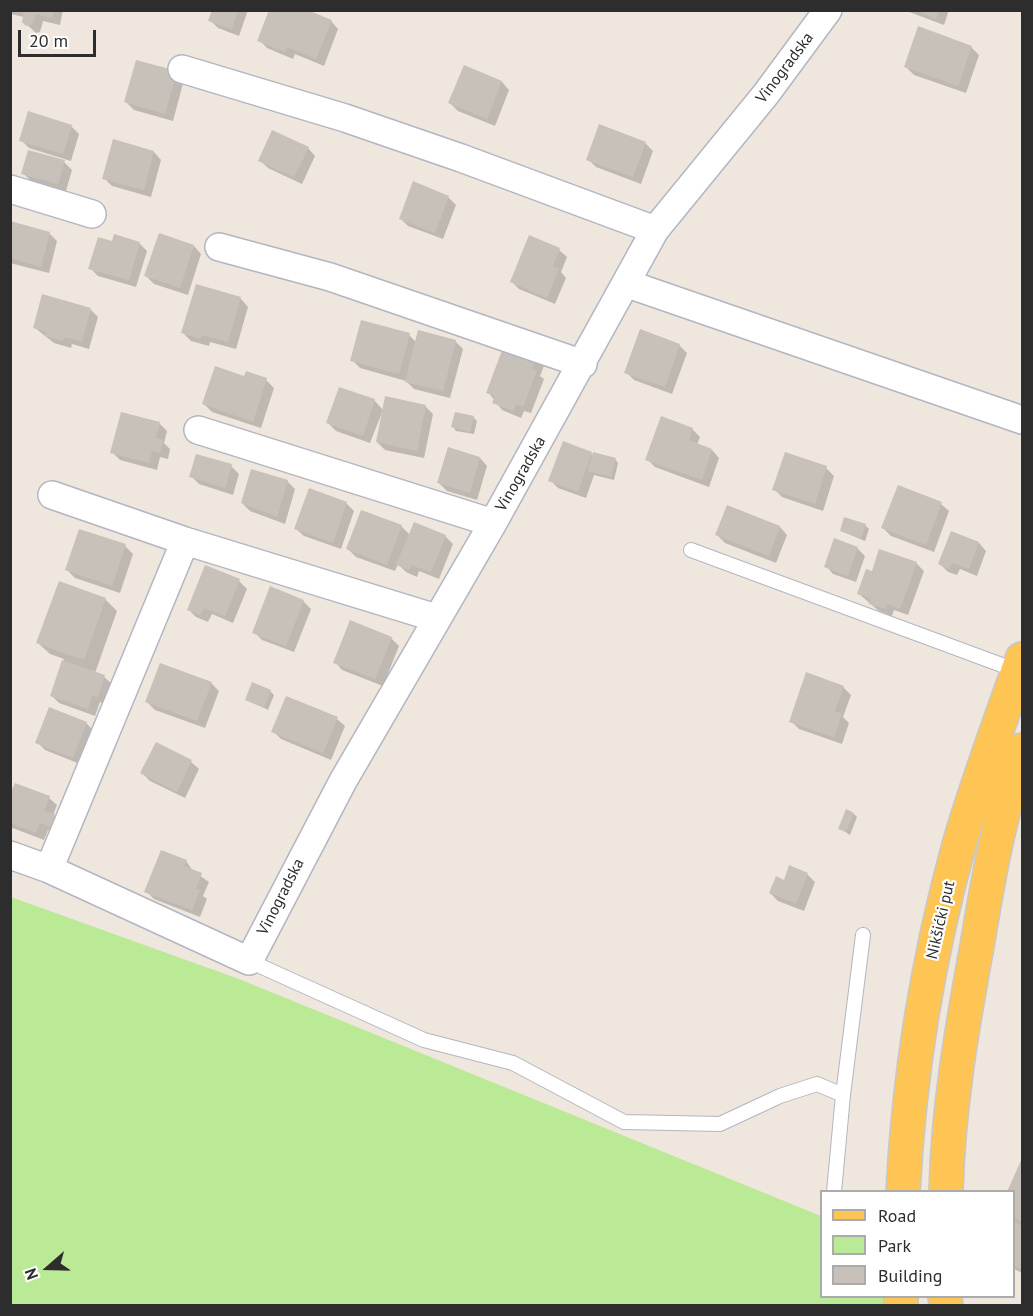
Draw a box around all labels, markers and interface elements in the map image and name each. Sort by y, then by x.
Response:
scale bar [21,18,99,56]
text: 20 m [29,29,68,52]
street label: Vinogradska [752,29,818,107]
street label: Vinogradska [492,433,550,515]
street label: Vinogradska [253,855,309,939]
street label: Nikšićki put [923,879,959,961]
legend [820,1190,1015,1298]
text: Road [878,1204,916,1227]
text: Park [878,1234,911,1257]
north arrow [18,1238,78,1298]
text: Building [878,1264,942,1287]
text: N [20,1266,42,1283]

